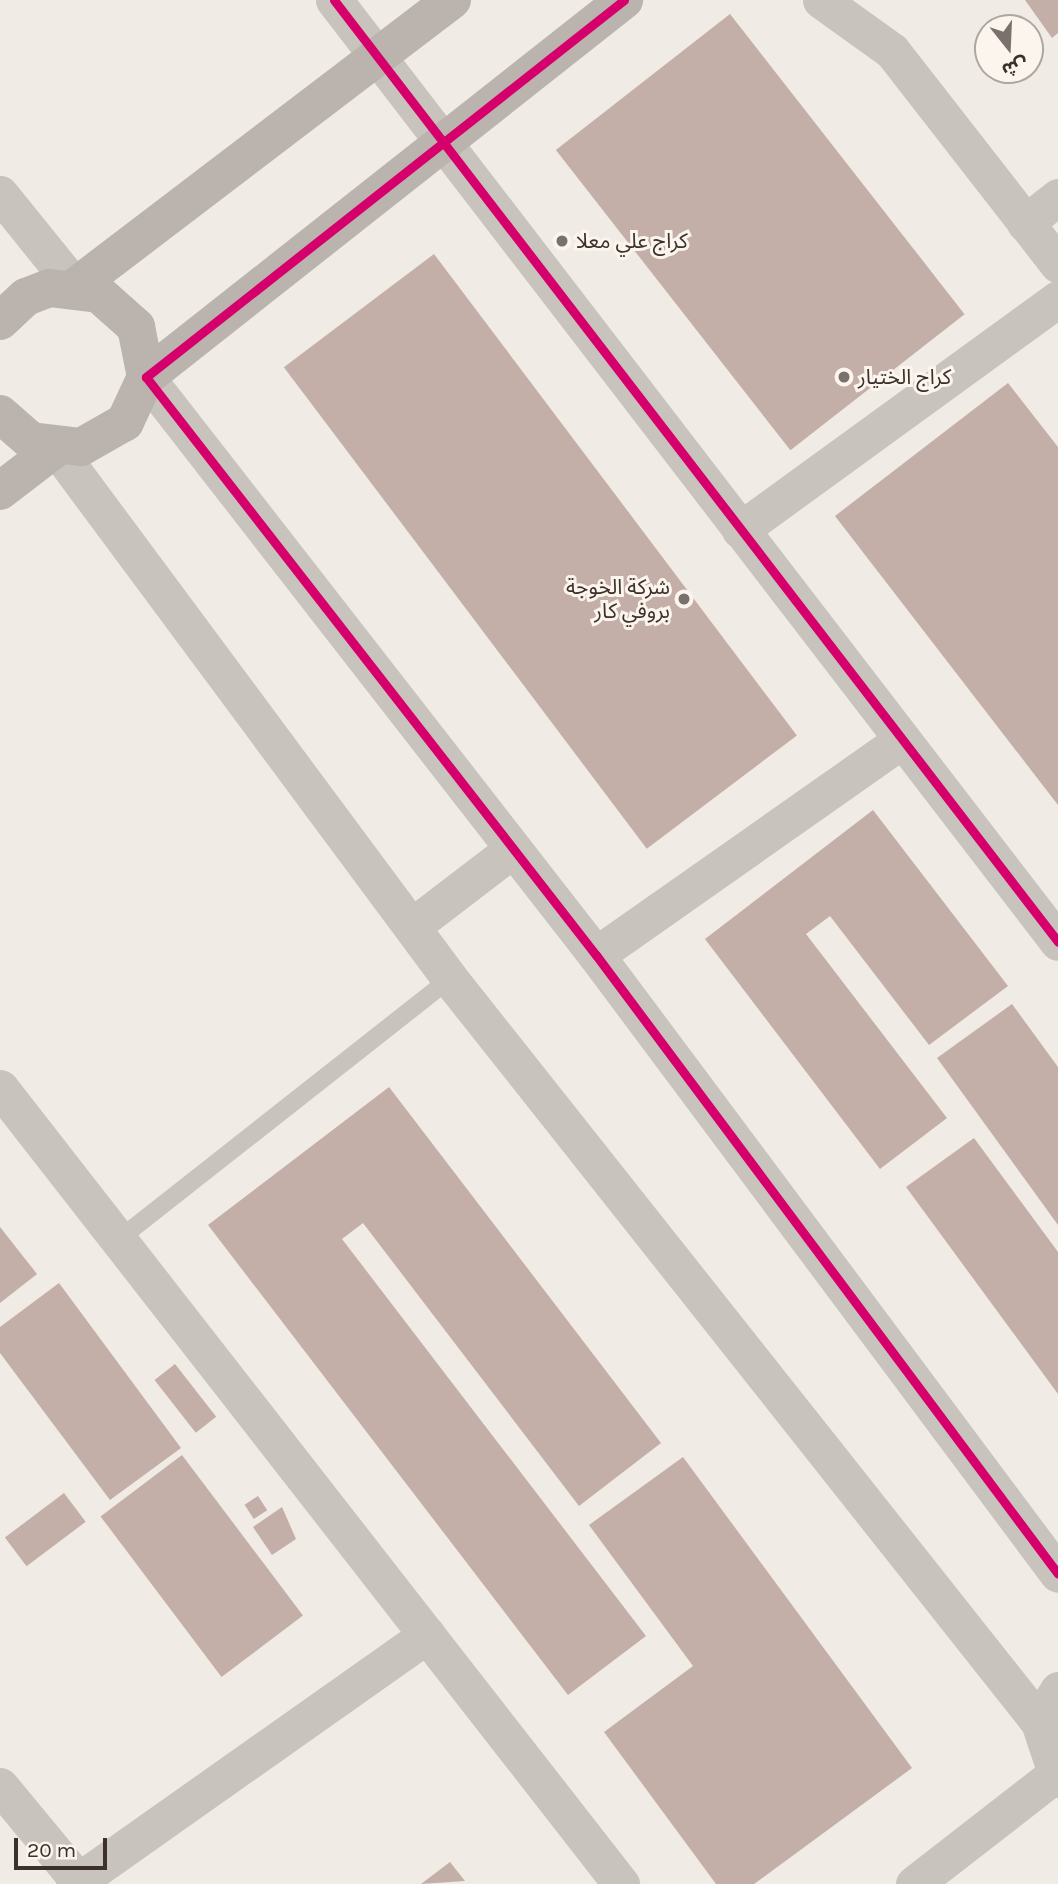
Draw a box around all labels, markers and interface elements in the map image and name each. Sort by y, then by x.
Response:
north arrow [974,14,1044,84]
text: ش [999,53,1031,82]
place label: كراج علي معلا [576,228,688,254]
marker: كراج علي معلا [554,233,570,249]
place label: كراج الختيار [858,364,951,390]
marker: كراج الختيار [836,369,852,385]
place label: شركة الخوجة بروفي كار [566,574,670,624]
marker: شركة الخوجة بروفي كار [676,591,692,607]
scale bar [18,1825,110,1869]
text: 20 m [27,1838,76,1862]

